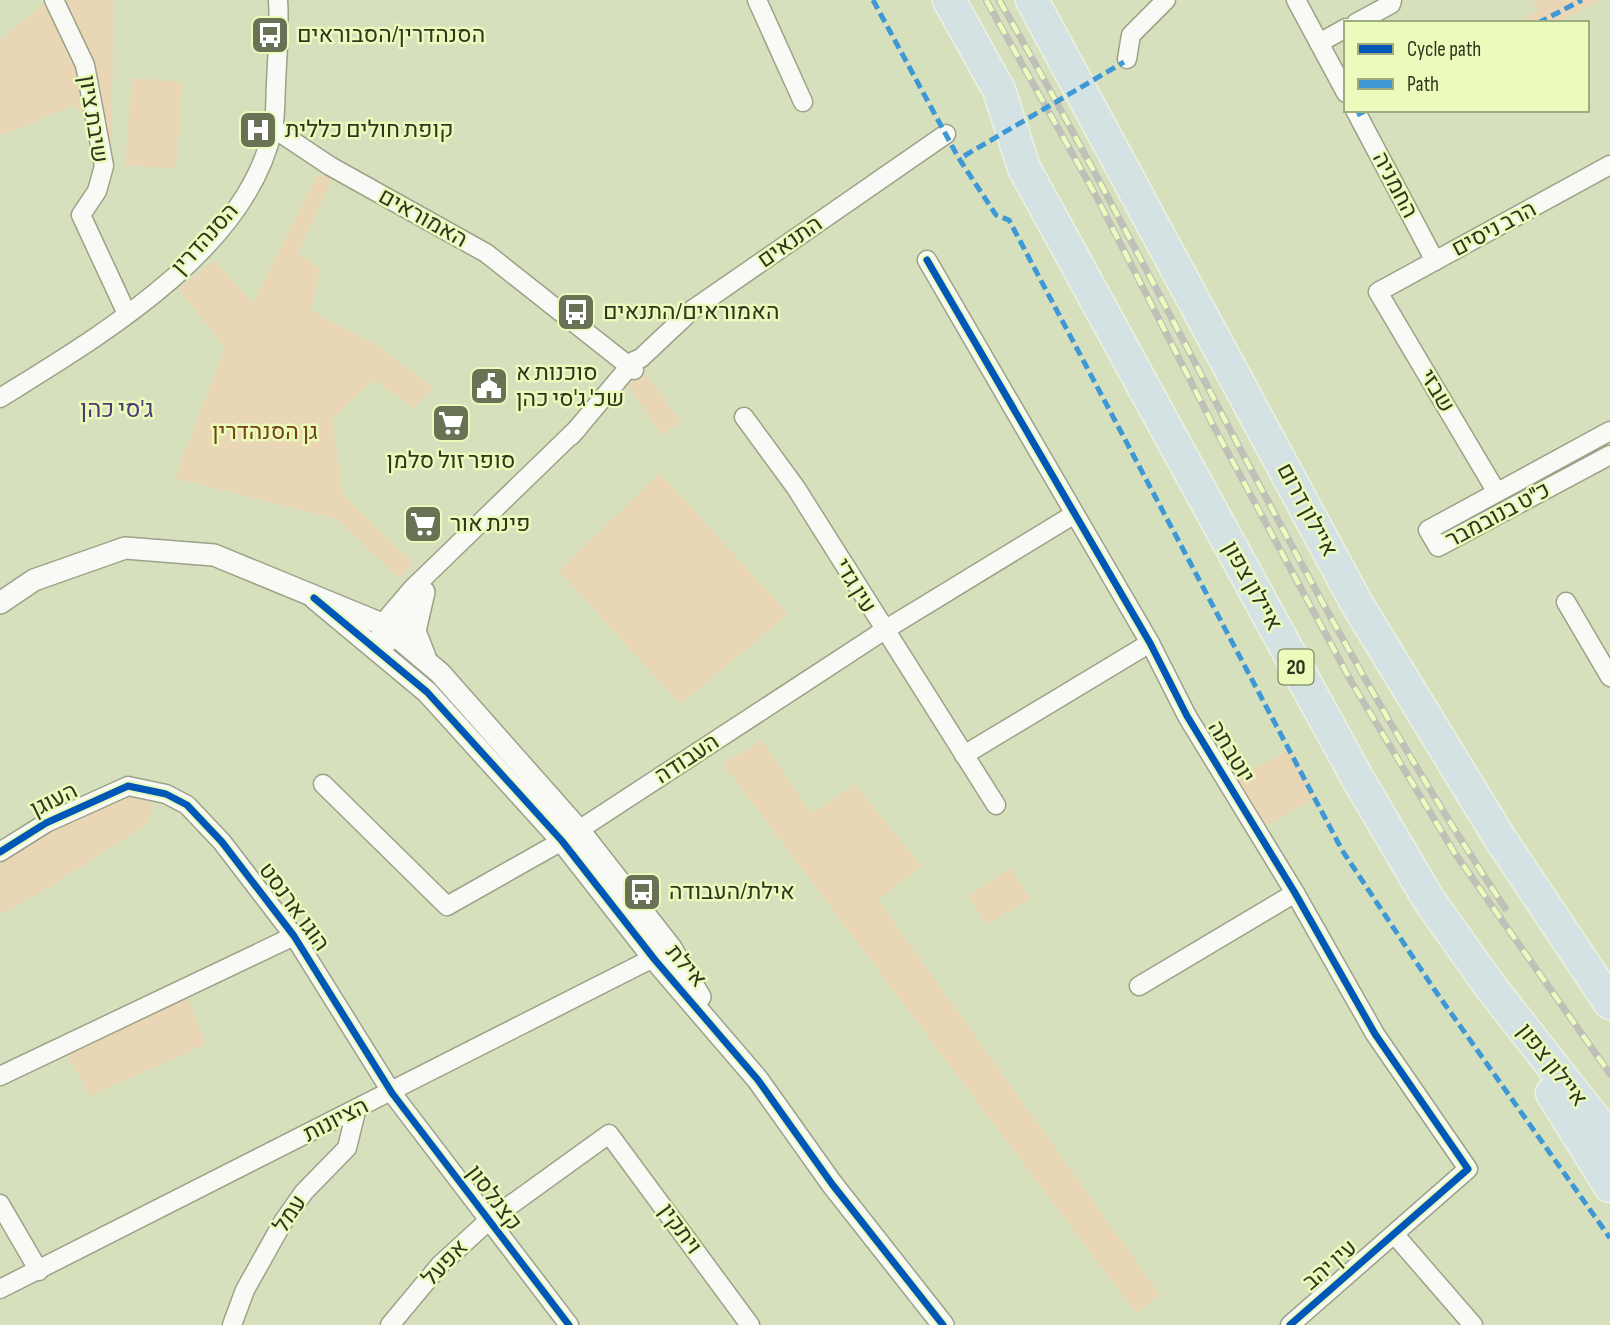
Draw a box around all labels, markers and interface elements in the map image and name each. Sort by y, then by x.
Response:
bus stop icon: הסנהדרין/הסבוראים [249,14,291,56]
place label: הסנהדרין/הסבוראים [297,21,485,49]
legend [1344,21,1589,112]
text: Cycle path [1407,37,1481,62]
text: Path [1407,72,1439,97]
street label: שיבת ציון [72,73,114,165]
hospital icon: קופת חולים כללית [237,109,279,151]
place label: קופת חולים כללית [285,116,454,144]
street label: החמניה [1366,147,1424,223]
street label: האמוראים [374,182,472,254]
street label: הרב ניסים [1447,195,1541,263]
street label: הסנהדרין [166,197,244,281]
street label: התנאים [752,210,828,274]
bus stop icon: האמוראים/התנאים [555,291,597,333]
place label: האמוראים/התנאים [603,298,779,326]
place label: סוכנות א שכ' ג'סי כהן [516,359,624,413]
street label: שבזי [1413,364,1461,418]
public building icon: סוכנות א שכ' ג'סי כהן [468,365,510,407]
district label: ג'סי כהן [80,395,154,424]
supermarket icon: סופר זול סלמן [430,402,472,444]
park label: גן הסנהדרין [212,418,318,446]
place label: סופר זול סלמן [387,447,515,475]
street label: איילון דרום [1271,458,1343,562]
street label: כ"ט בנובמבר [1441,476,1555,554]
supermarket icon: פינת אור [402,503,444,545]
place label: פינת אור [450,510,531,538]
street label: איילון צפון [1216,536,1288,636]
street label: עין גדי [828,554,882,618]
road number: 20 [1278,650,1314,684]
street label: יוטבתה [1202,716,1260,788]
street label: העבודה [649,728,725,790]
street label: העוגן [26,777,82,823]
street label: הוגו ארנסט [252,857,336,957]
bus stop icon: אילת/העבודה [621,871,663,913]
place label: אילת/העבודה [669,878,795,906]
street label: אילת [660,939,712,993]
street label: איילון צפון [1511,1018,1593,1112]
street label: הציונות [299,1092,373,1148]
street label: קצנלסון [460,1160,528,1236]
street label: עמל [267,1190,313,1238]
street label: ויתקין [652,1198,708,1260]
street label: אפעל [416,1234,474,1292]
street label: עין יהב [1297,1234,1363,1296]

